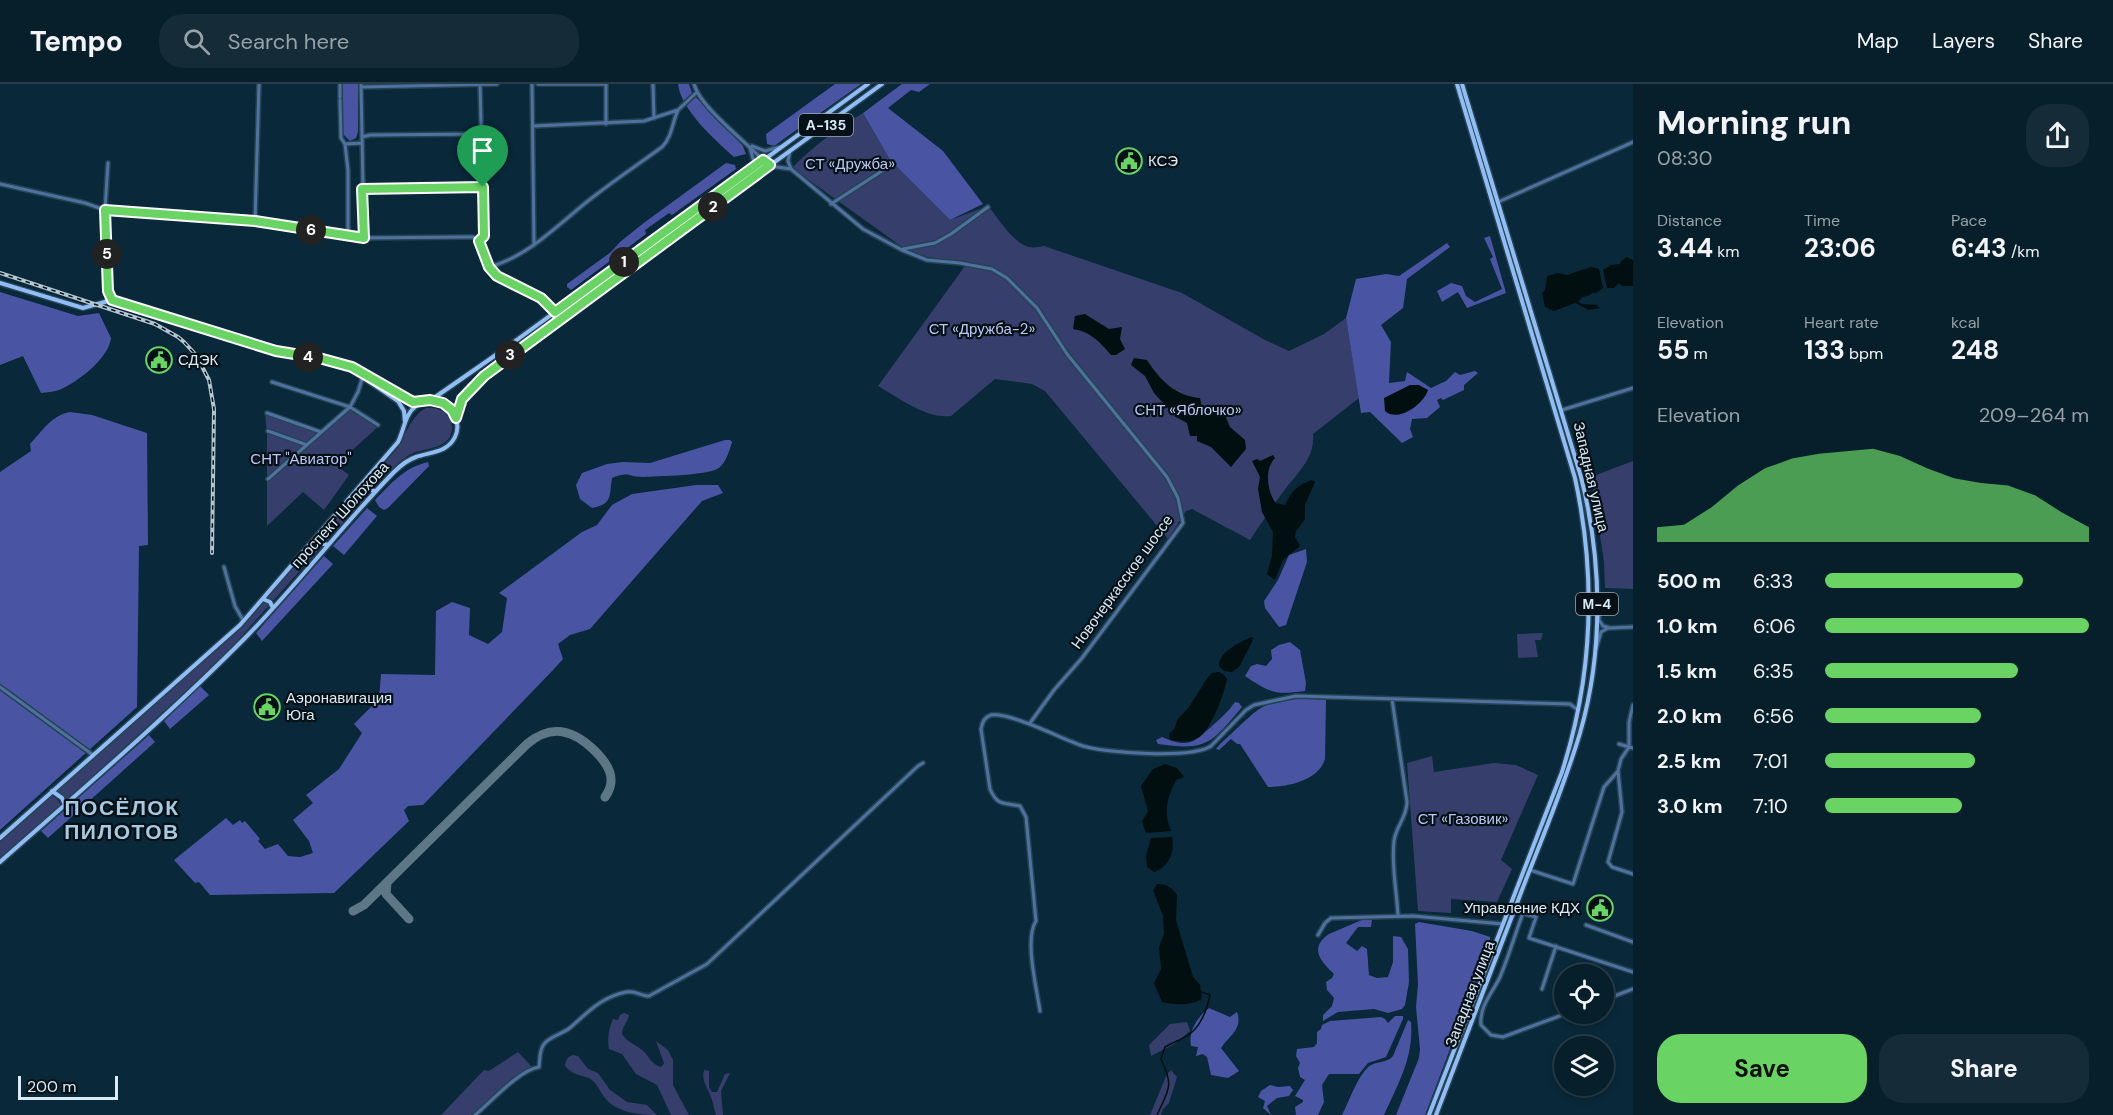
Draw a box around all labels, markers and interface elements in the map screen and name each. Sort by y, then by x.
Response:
search box [159,14,579,68]
text: Tempo [30,23,123,60]
icon: search [180,25,213,58]
text: Search here [228,27,349,56]
text: Map [1857,27,1899,55]
text: Layers [1932,27,1995,55]
text: Share [2028,27,2083,55]
text: Morning run [1657,101,1851,144]
button: share [2026,104,2089,167]
road number: А-135 [799,114,853,136]
pin [457,125,508,187]
icon: arrive [466,134,499,167]
text: 08:30 [1657,145,1712,171]
public building icon: КСЭ [1114,146,1144,176]
place label: КСЭ [1148,151,1178,171]
park label: СТ «Дружба» [805,154,895,174]
pin: 2 [698,192,728,222]
text: 2 [708,196,718,217]
text: Distance [1657,210,1722,231]
text: Time [1804,210,1840,231]
text: Pace [1951,210,1987,231]
pin: 6 [296,215,326,245]
text: 6 [306,219,316,240]
text: 3.44 [1657,231,1713,265]
text: 23:06 [1804,231,1876,265]
text: 6:43 [1951,231,2007,265]
pin: 5 [92,239,122,269]
text: km [1713,241,1740,262]
text: /km [2007,241,2040,262]
text: 5 [102,243,112,264]
pin: 1 [609,247,639,277]
text: 1 [621,251,627,272]
text: Elevation [1657,312,1724,333]
text: Heart rate [1804,312,1879,333]
text: kcal [1951,312,1980,333]
park label: СТ «Дружба-2» [929,319,1036,339]
text: 55 [1657,333,1689,367]
text: 133 [1804,333,1845,367]
text: 248 [1951,333,1999,367]
pin: 3 [495,340,525,370]
pin: 4 [293,342,323,372]
text: m [1689,343,1708,364]
text: bpm [1845,343,1883,364]
text: 3 [505,344,515,365]
public building icon: СДЭК [144,345,174,375]
text: 4 [303,346,313,367]
place label: СДЭК [178,350,218,370]
park label: СНТ «Яблочко» [1135,400,1242,420]
text: Elevation [1657,402,1740,428]
text: 209–264 m [1979,402,2089,428]
street label: Западная улица [1569,420,1614,535]
park label: СНТ "Авиатор" [250,449,352,469]
street label: проспект Шолохова [287,457,394,573]
street label: Новочеркасское шоссе [1067,511,1177,653]
text: 500 m [1657,568,1721,594]
text: 6:33 [1753,568,1793,594]
road number: М-4 [1576,593,1618,615]
text: 1.0 km [1657,613,1718,639]
text: 6:06 [1753,613,1796,639]
text: 1.5 km [1657,658,1717,684]
text: 6:35 [1753,658,1794,684]
place label: Аэронавигация Юга [286,688,392,725]
public building icon: Аэронавигация Юга [252,692,282,722]
text: 2.0 km [1657,703,1722,729]
text: 6:56 [1753,703,1794,729]
text: 2.5 km [1657,748,1721,774]
text: 7:01 [1753,748,1788,774]
text: 3.0 km [1657,793,1722,819]
text: 7:10 [1753,793,1788,819]
district label: ПОСЁЛОК ПИЛОТОВ [64,794,180,846]
park label: СТ «Газовик» [1418,809,1508,829]
public building icon: Управление КДХ [1585,893,1615,923]
place label: Управление КДХ [1464,898,1580,918]
street label: Западная улица [1440,937,1500,1050]
map controls [1554,964,1614,1096]
button: locate [1554,964,1614,1024]
button: Save [1657,1034,1867,1103]
button: Share [1879,1034,2089,1103]
button: layers [1554,1036,1614,1096]
scale bar [18,1073,118,1100]
text: 200 m [27,1076,76,1097]

